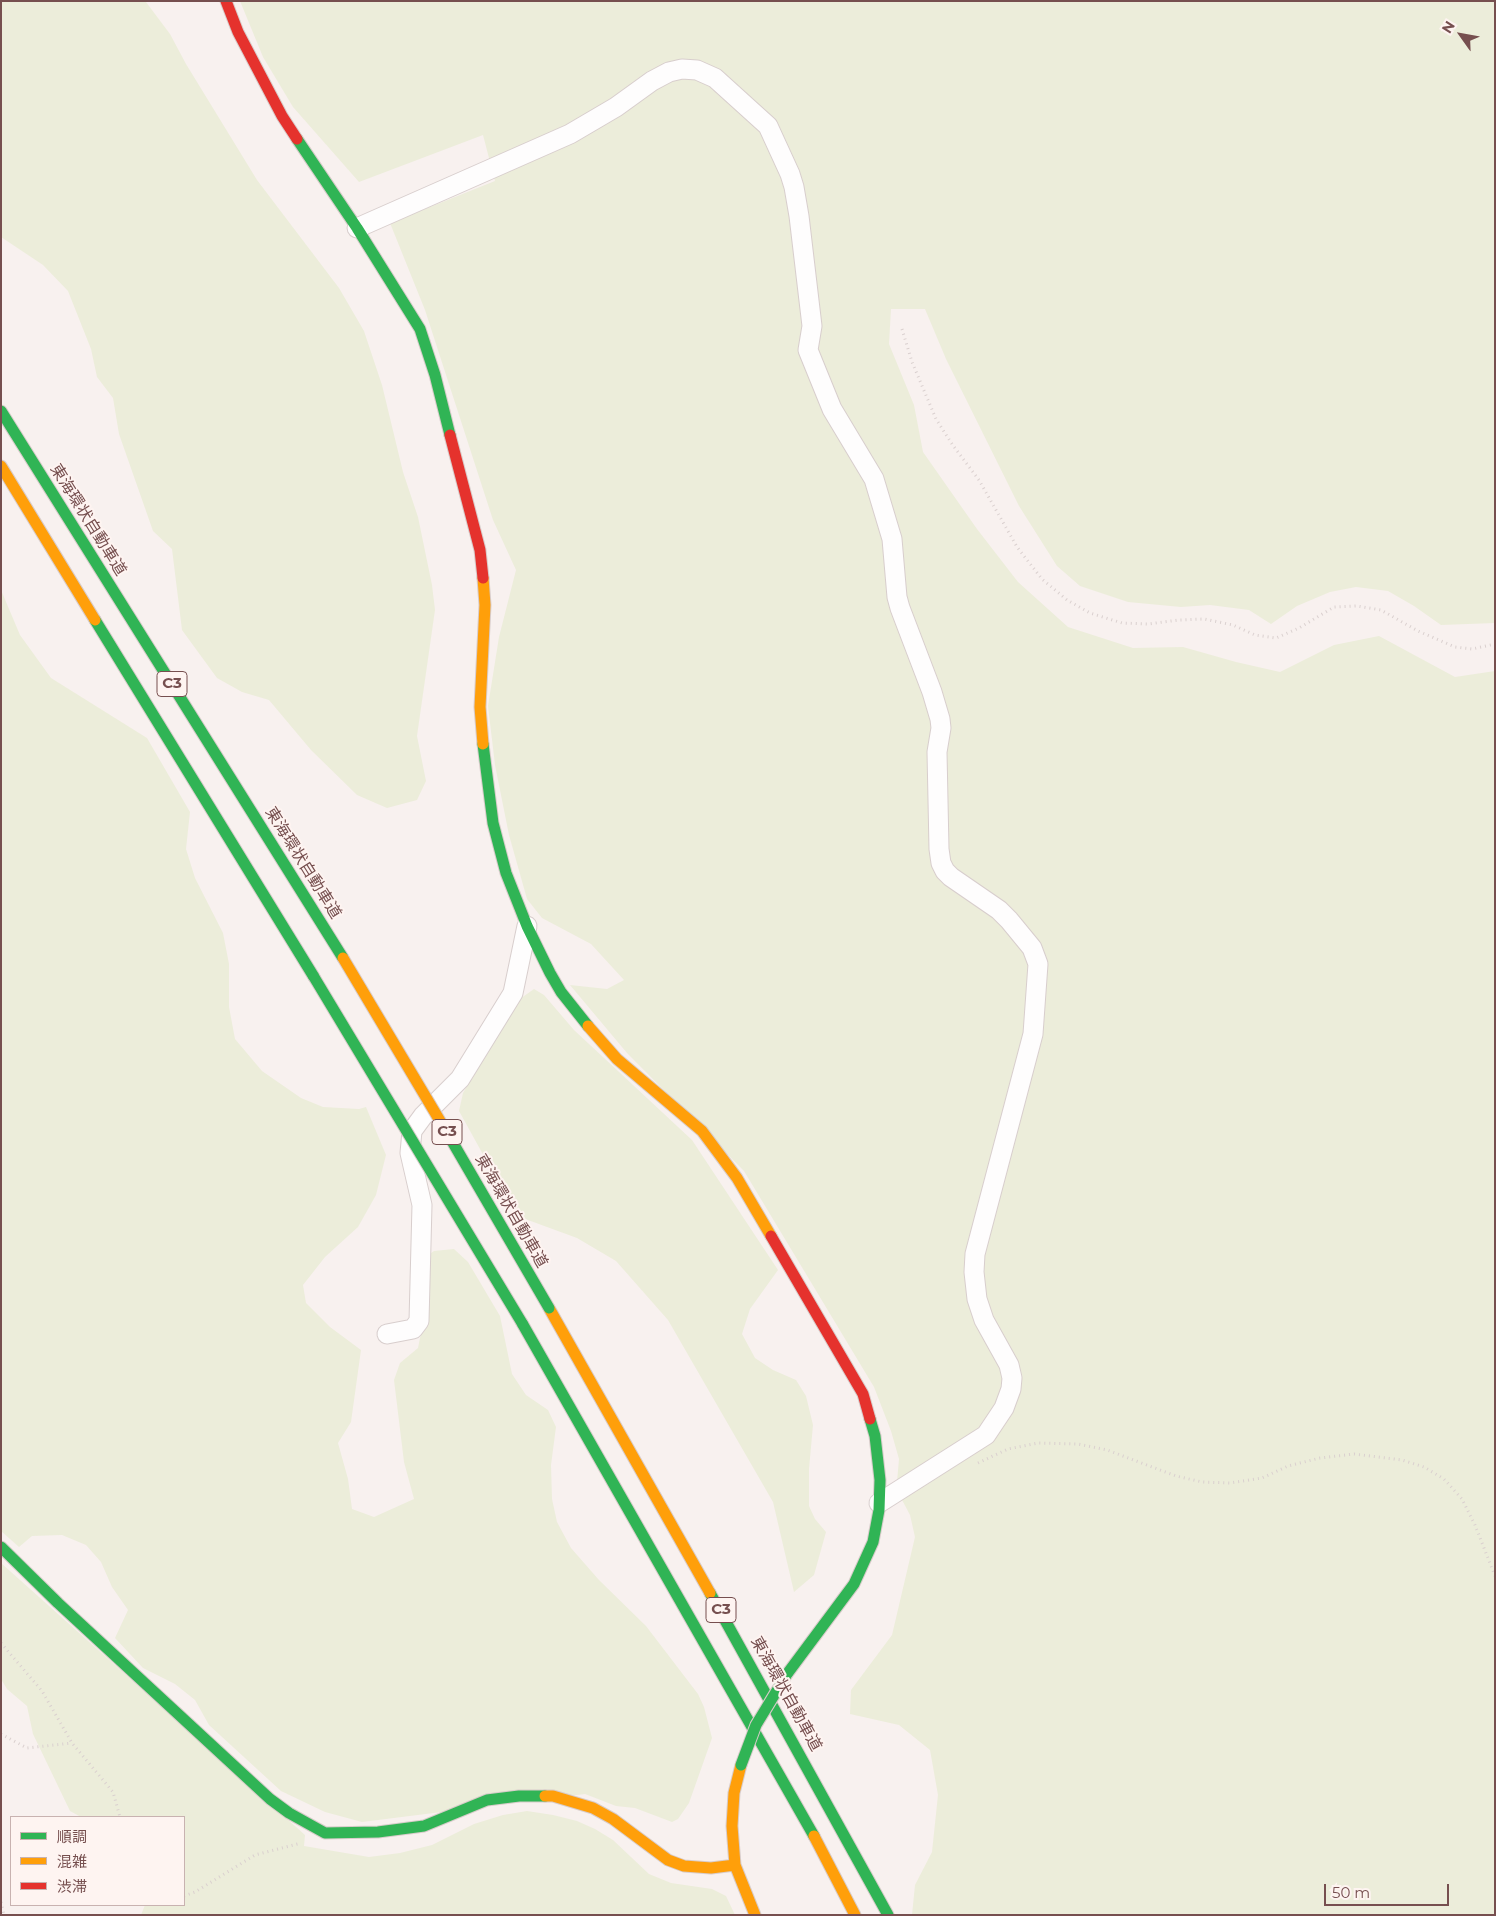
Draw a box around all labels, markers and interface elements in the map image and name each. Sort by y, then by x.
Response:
north arrow [1436,10,1486,60]
text: N [1438,17,1459,37]
street label: 東海環状自動車道 [46,461,130,579]
road number: C3 [157,672,187,696]
street label: 東海環状自動車道 [261,804,345,922]
road number: C3 [432,1120,462,1144]
street label: 東海環状自動車道 [471,1151,551,1271]
road number: C3 [706,1598,736,1622]
street label: 東海環状自動車道 [747,1633,825,1755]
legend [10,1816,185,1906]
text: 順調 [57,1827,87,1846]
text: 混雑 [57,1852,87,1871]
scale bar [1326,1874,1451,1906]
text: 渋滞 [57,1877,87,1896]
text: 50 m [1332,1883,1370,1902]

